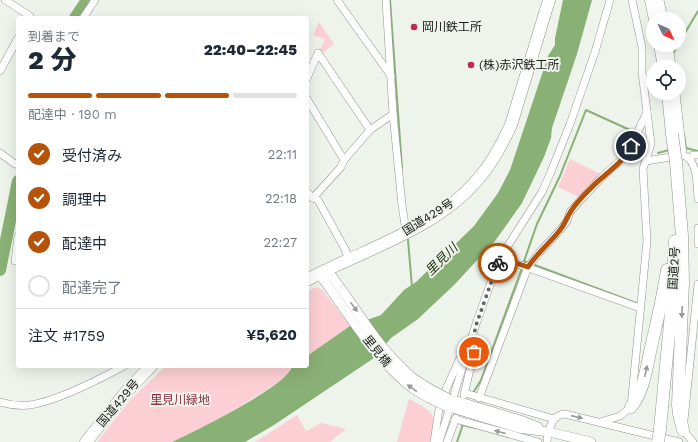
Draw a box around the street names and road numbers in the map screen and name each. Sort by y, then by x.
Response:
street label: 国道429号 [400,196,456,238]
street label: 国道2号 [666,246,682,290]
street label: 里見橋 [360,333,394,369]
street label: 国道429号 [94,376,142,430]

